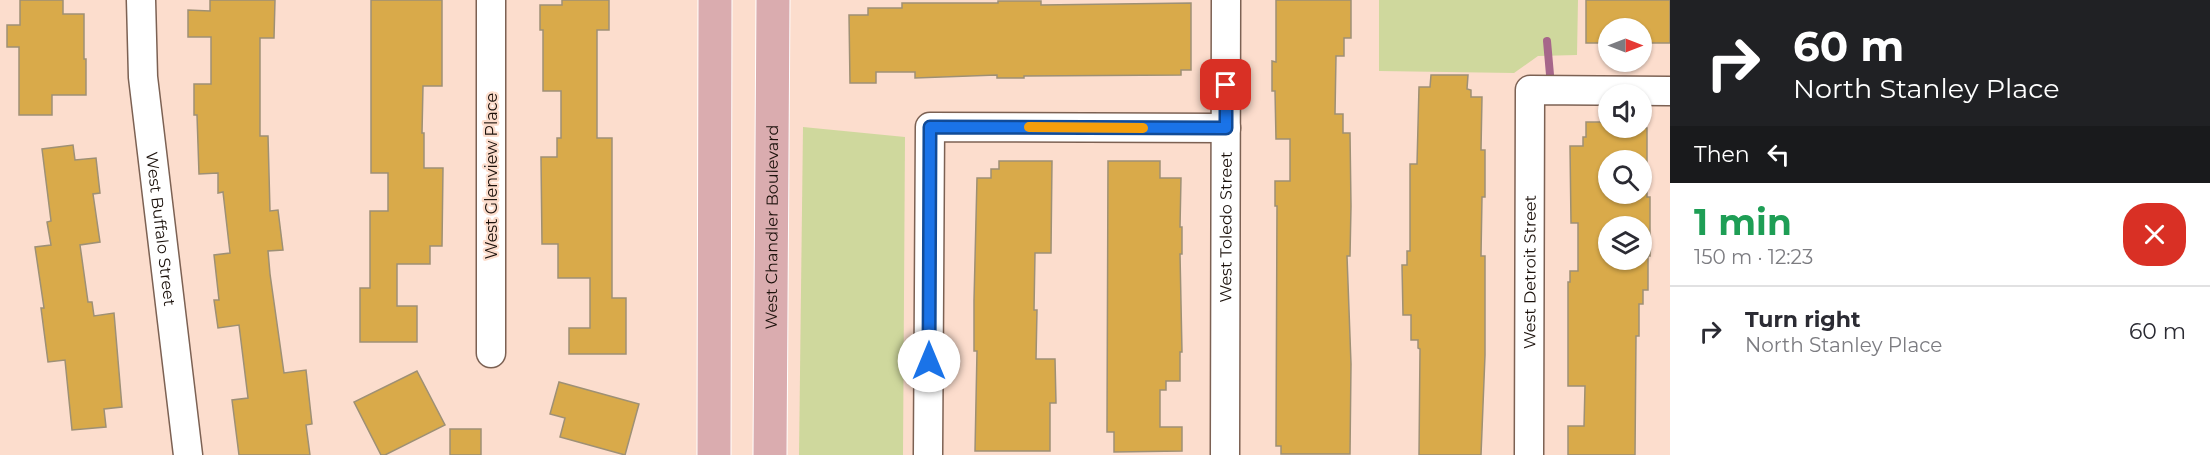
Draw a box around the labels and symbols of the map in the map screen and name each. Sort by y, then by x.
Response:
north arrow [1598,18,1652,72]
pin [1200,59,1251,110]
street label: West Glenview Place [482,93,501,259]
street label: West Chandler Boulevard [762,125,782,329]
street label: West Buffalo Street [142,151,179,308]
street label: West Toledo Street [1216,151,1236,302]
street label: West Detroit Street [1520,194,1540,349]
position arrow [897,329,961,393]

